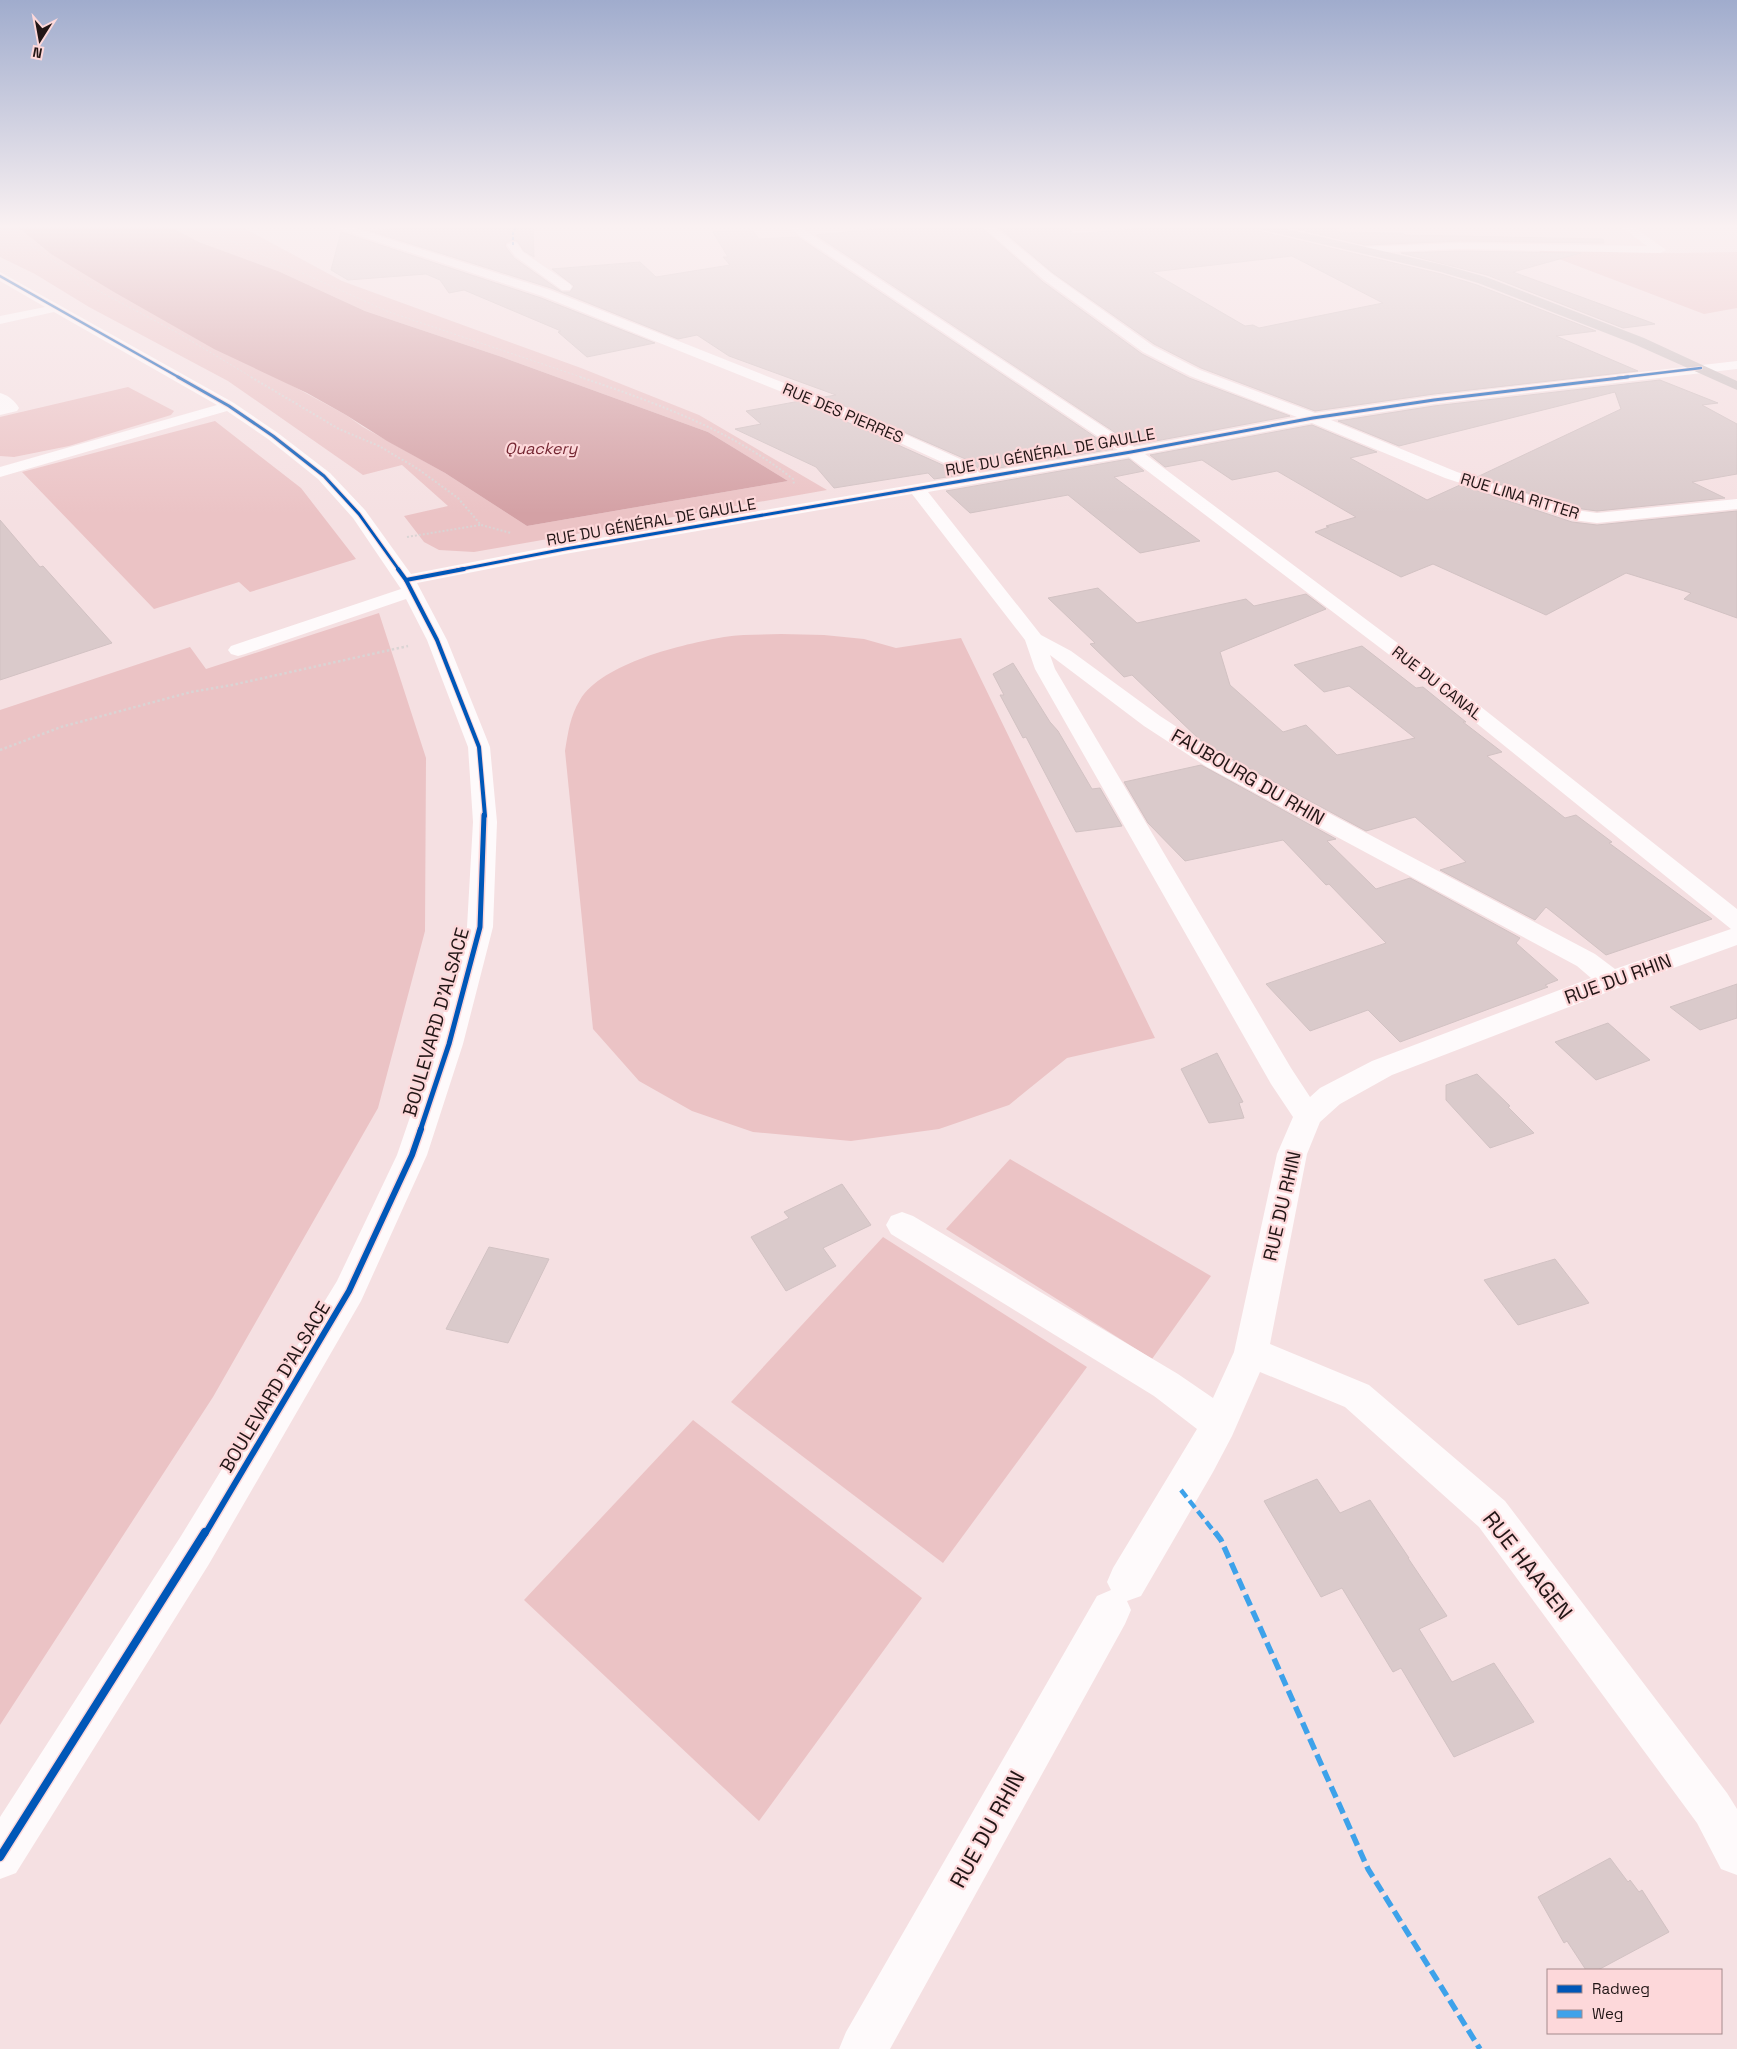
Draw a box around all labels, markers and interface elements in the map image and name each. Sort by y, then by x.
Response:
north arrow [15,15,65,65]
text: N [31,43,44,62]
street label: RUE DES PIERRES [780,378,907,448]
street label: RUE DU GÉNÉRAL DE GAULLE [944,423,1156,481]
water label: Quackery [505,438,578,459]
street label: RUE LINA RITTER [1458,468,1582,524]
street label: RUE DU GÉNÉRAL DE GAULLE [545,493,757,551]
street label: RUE DU CANAL [1388,641,1487,725]
street label: FAUBOURG DU RHIN [1167,723,1329,831]
street label: BOULEVARD D'ALSACE [397,925,475,1119]
street label: RUE DU RHIN [1561,948,1675,1010]
street label: RUE DU RHIN [1257,1149,1307,1263]
street label: BOULEVARD D'ALSACE [214,1297,336,1477]
street label: RUE HAAGEN [1477,1505,1579,1625]
street label: RUE DU RHIN [943,1765,1031,1893]
legend [1547,1969,1722,2034]
text: Radweg [1592,1979,1650,1998]
text: Weg [1592,2004,1623,2023]

